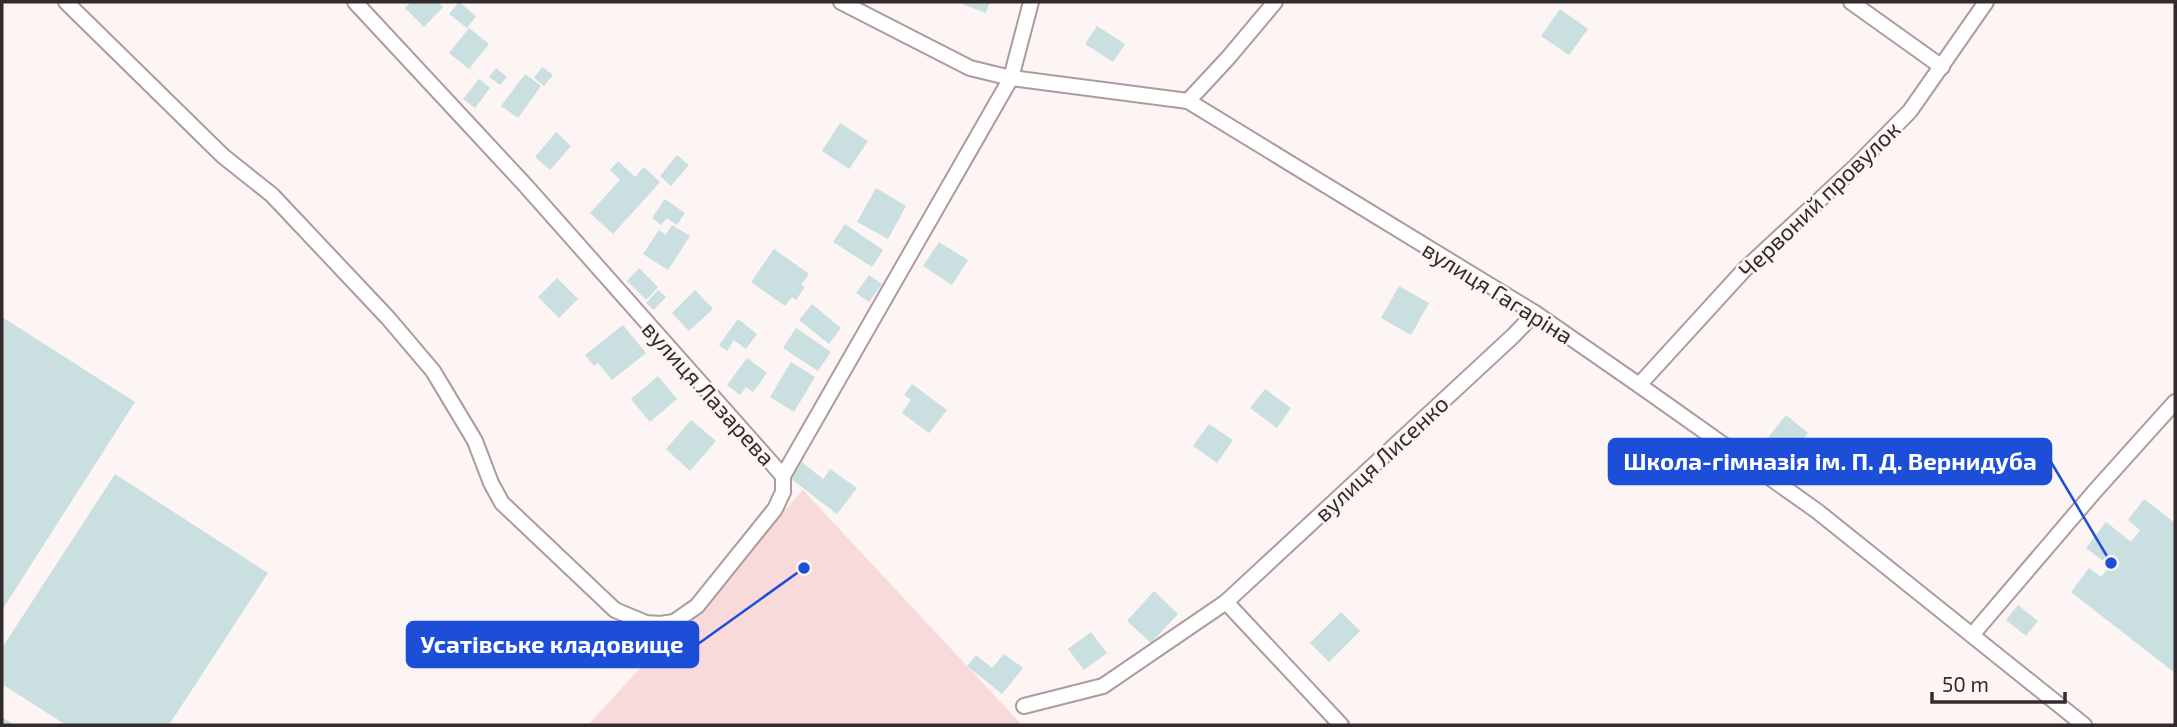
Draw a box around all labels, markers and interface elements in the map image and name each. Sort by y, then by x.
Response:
street label: Червоний провулок [1732,115,1906,284]
street label: вулиця Гагаріна [1417,234,1578,350]
street label: вулиця Лазарева [636,315,781,472]
street label: вулиця Лисенко [1308,389,1454,528]
callout: Школа-гімназія ім. П. Д. Вернидуба [1609,439,2051,484]
text: Школа-гімназія ім. П. Д. Вернидуба [1623,446,2037,475]
callout: Усатівське кладовище [407,622,698,667]
text: Усатівське кладовище [420,629,684,658]
scale bar [1932,660,2065,704]
text: 50 m [1942,671,1989,696]

